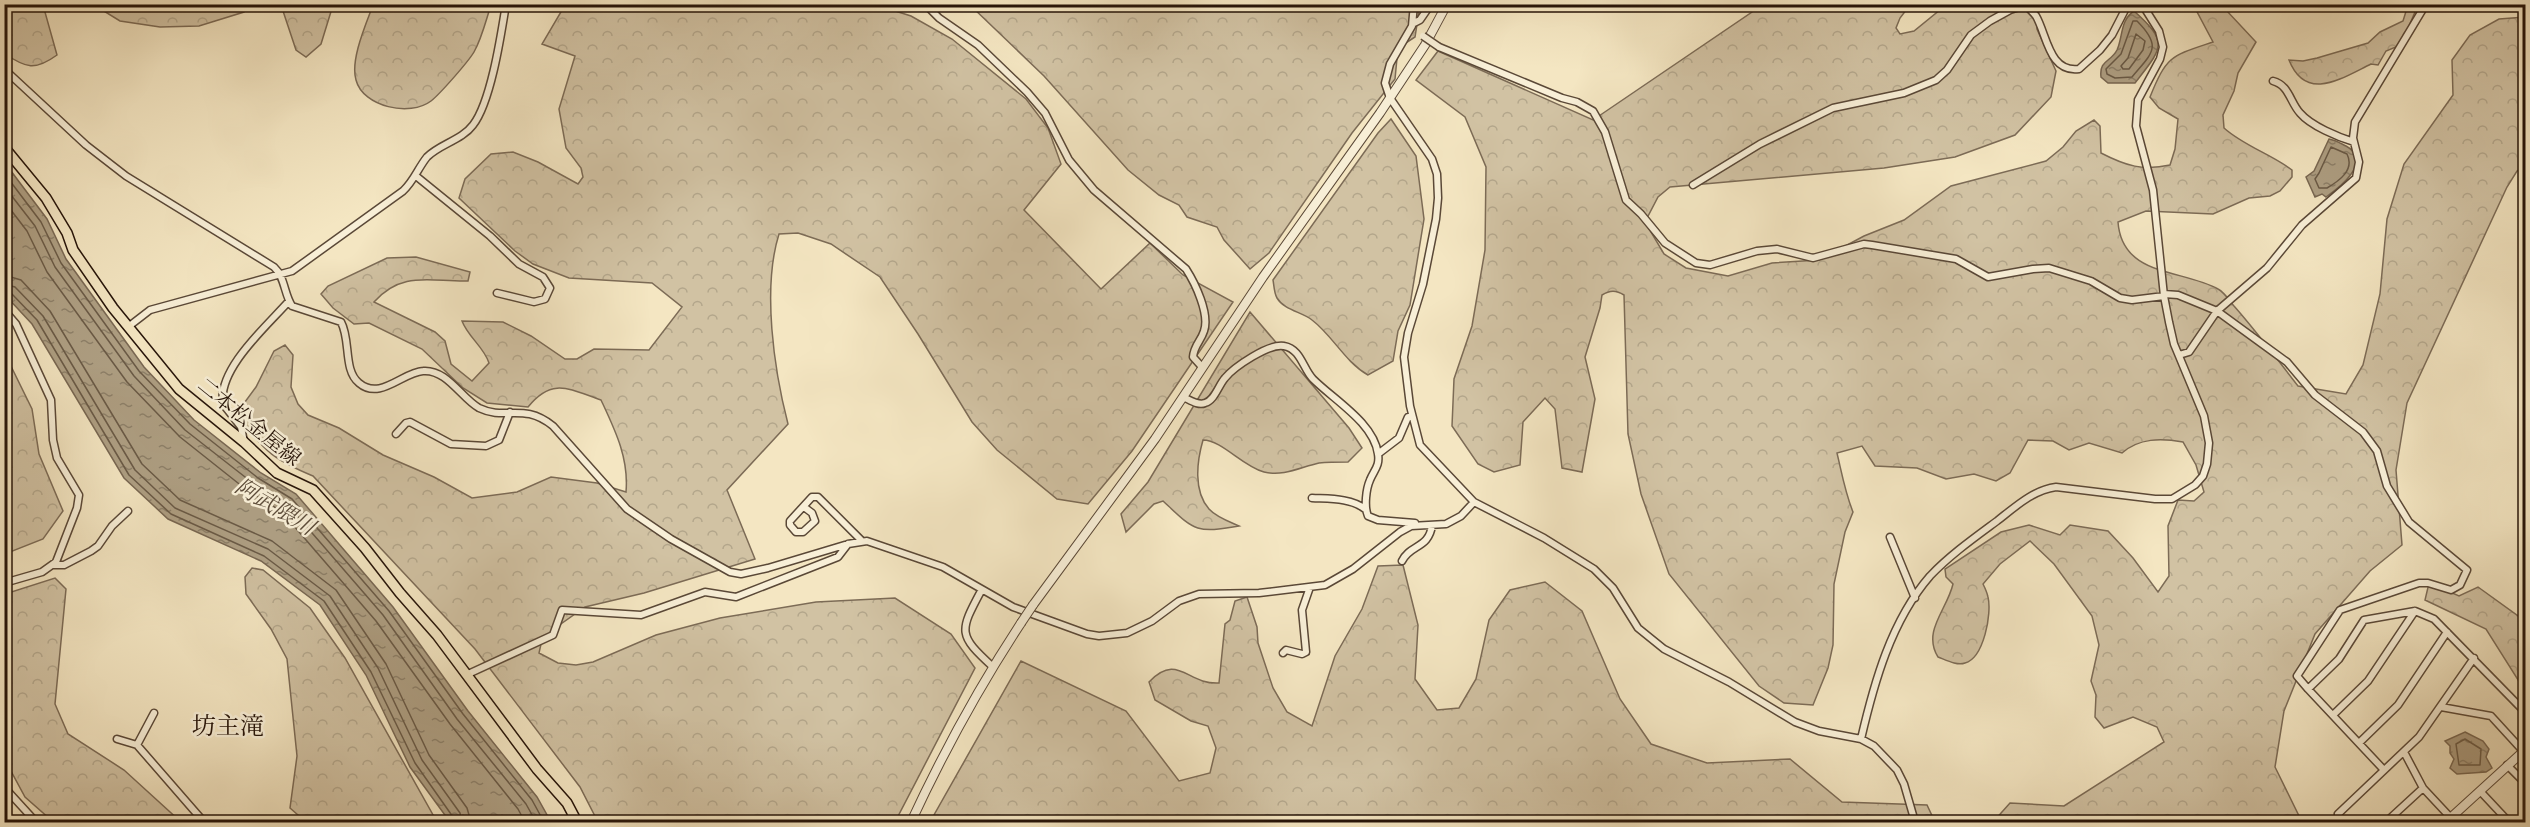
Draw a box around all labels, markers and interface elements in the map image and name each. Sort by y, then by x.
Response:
street label: 二本松金屋線 [191,371,307,473]
water label: 阿武隈川 [230,471,322,544]
district label: 坊主滝 [192,710,264,743]

